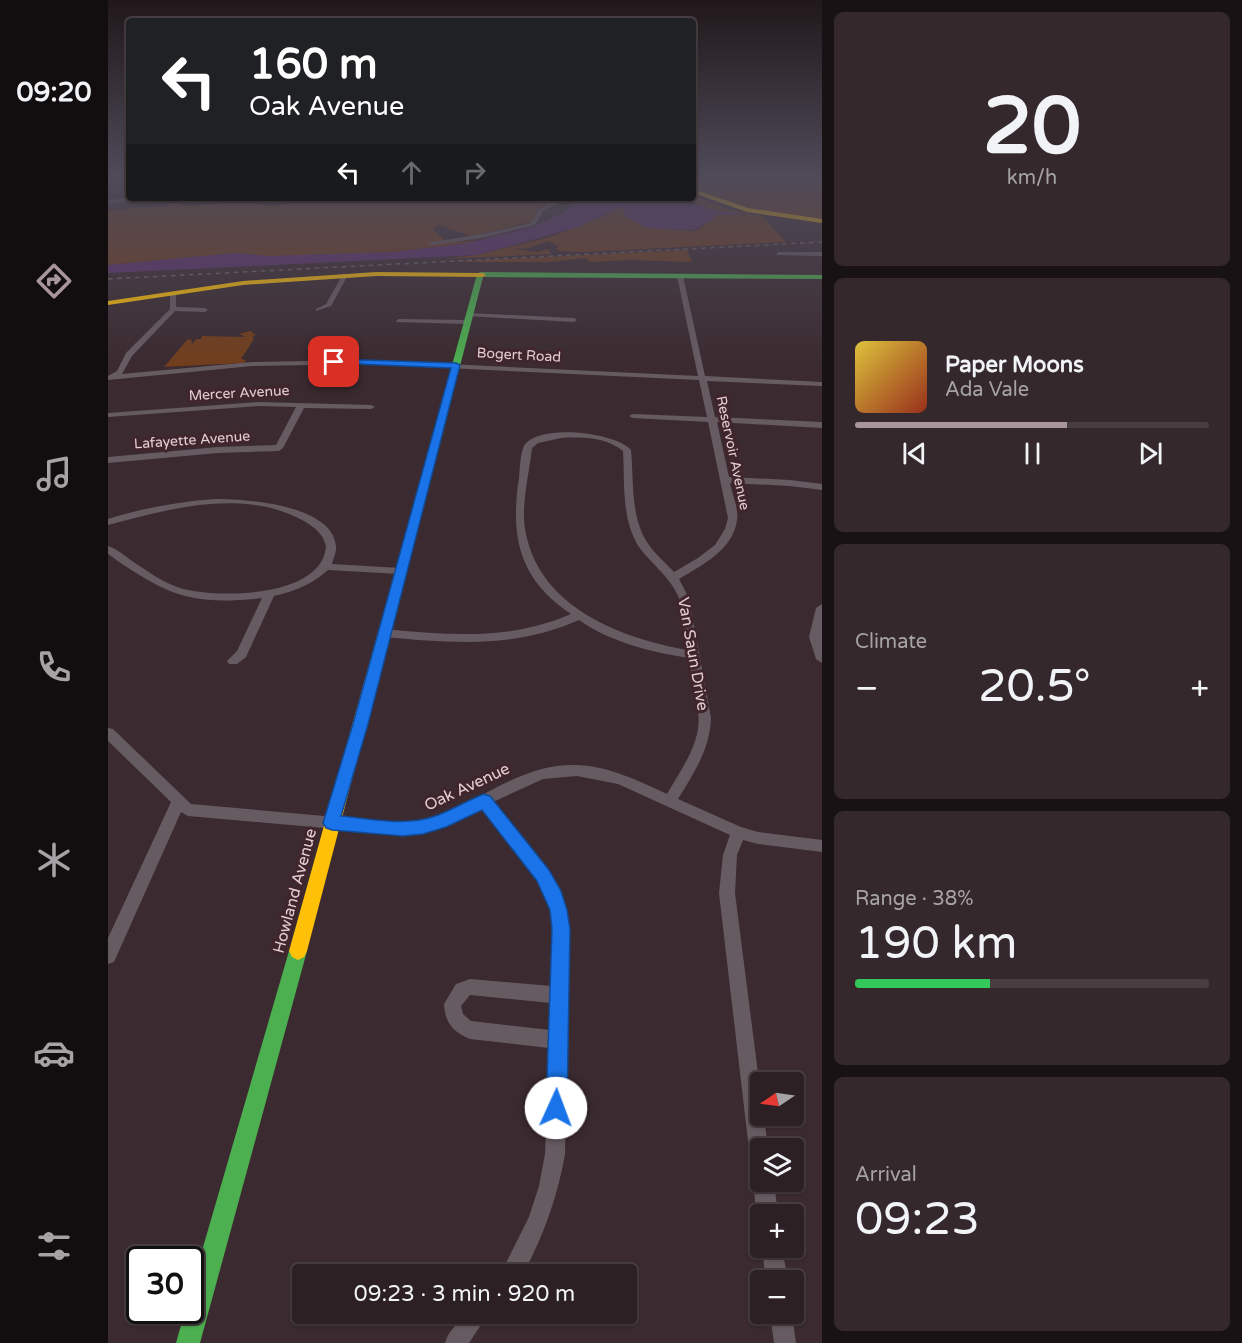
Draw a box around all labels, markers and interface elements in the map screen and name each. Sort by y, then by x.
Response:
text: 160 m [249,39,378,90]
icon: left [150,42,228,120]
text: 09:20 [17,76,91,109]
text: 20 [983,80,1081,174]
text: Oak Avenue [249,90,404,123]
icon: left [332,156,365,189]
icon: ahead [395,156,428,189]
icon: right [458,156,491,189]
text: km/h [1007,166,1057,190]
icon: directions [33,260,75,302]
pin [308,336,359,387]
street label: Bogert Road [476,344,562,366]
icon: arrive [317,345,350,378]
text: Paper Moons [945,352,1084,378]
text: Ada Vale [945,378,1029,402]
street label: Mercer Avenue [188,382,290,404]
street label: Reservoir Avenue [713,394,753,512]
street label: Lafayette Avenue [133,427,251,453]
icon: previous [898,437,931,470]
icon: pause [1016,437,1049,470]
icon: next [1134,437,1167,470]
icon: music [33,453,75,495]
street label: Van Saun Drive [673,596,713,712]
text: Climate [855,630,927,654]
icon: phone [33,646,75,688]
text: 20.5° [978,660,1091,714]
text: − [855,669,879,708]
text: + [1190,669,1209,708]
street label: Oak Avenue [421,759,513,815]
street label: Howland Avenue [269,826,321,956]
icon: climate [33,839,75,881]
text: Range · 38% [855,887,974,911]
text: 190 km [855,917,1017,971]
icon: car [33,1032,75,1074]
north arrow [750,1072,804,1126]
map controls [750,1072,804,1324]
position arrow [524,1076,588,1140]
button: layers [750,1138,804,1192]
text: Arrival [855,1163,917,1187]
text: 09:23 [855,1193,980,1247]
button: + [750,1204,804,1258]
icon: filters [33,1225,75,1267]
speed limit sign: 30 [126,1246,204,1324]
button: − [750,1270,804,1324]
text: 09:23 · 3 min · 920 m [354,1281,575,1307]

